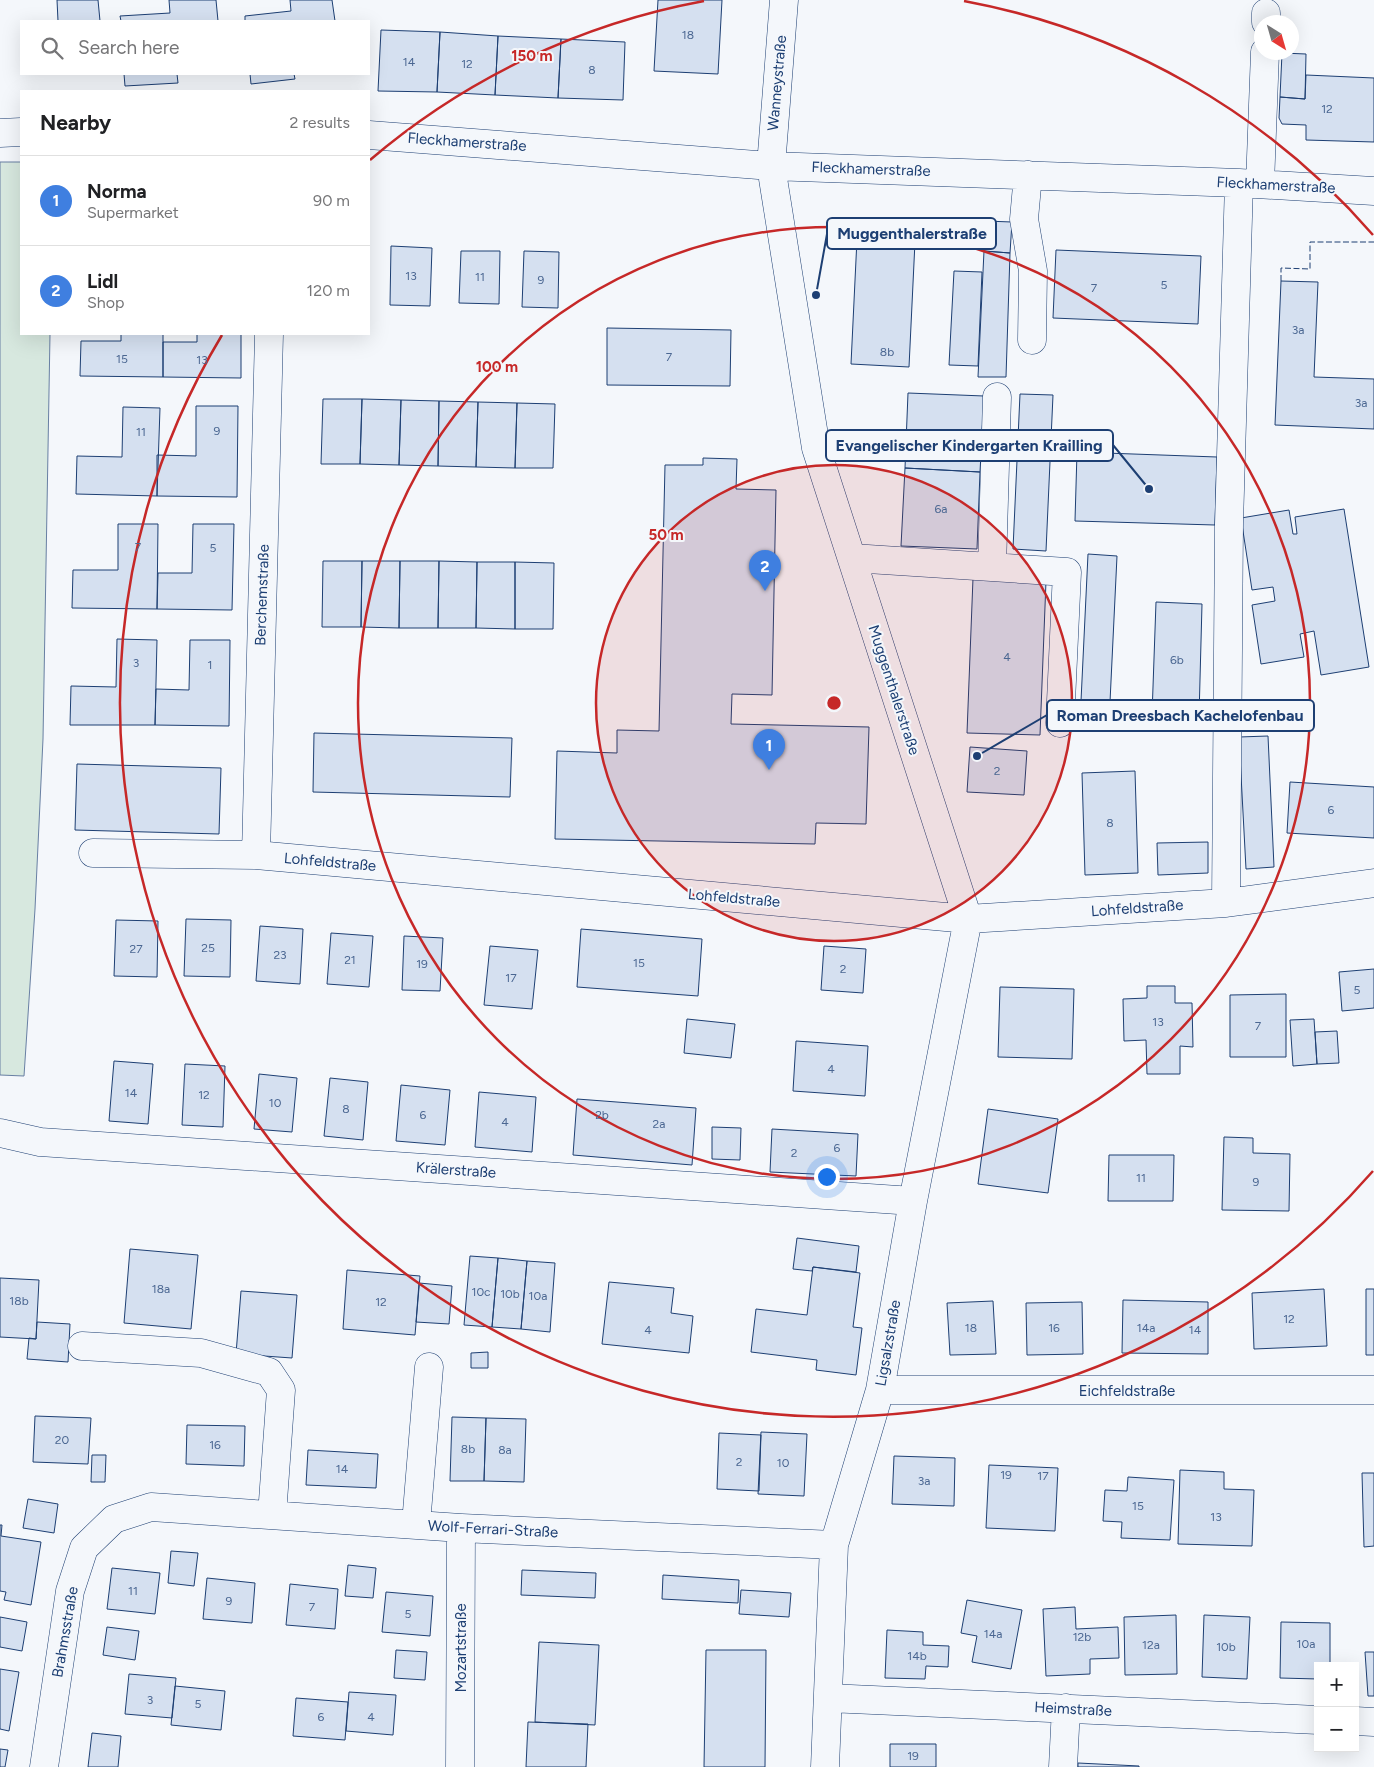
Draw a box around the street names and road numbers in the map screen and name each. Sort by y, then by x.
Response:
street label: Wanneystraße [764,34,790,132]
street label: Fleckhamerstraße [407,129,527,155]
street label: Fleckhamerstraße [811,158,931,180]
street label: Fleckhamerstraße [1216,173,1336,197]
street label: Berchemstraße [251,544,273,646]
street label: Muggenthalerstraße [865,623,923,757]
street label: Lohfeldstraße [283,849,377,875]
street label: Lohfeldstraße [687,885,781,911]
street label: Lohfeldstraße [1090,896,1184,920]
street label: Krälerstraße [415,1158,497,1182]
street label: Ligsalzstraße [872,1298,904,1388]
street label: Eichfeldstraße [1079,1382,1175,1400]
street label: Wolf-Ferrari-Straße [427,1517,559,1541]
street label: Brahmsstraße [48,1585,82,1679]
street label: Mozartstraße [452,1603,470,1693]
street label: Heimstraße [1034,1698,1112,1720]

